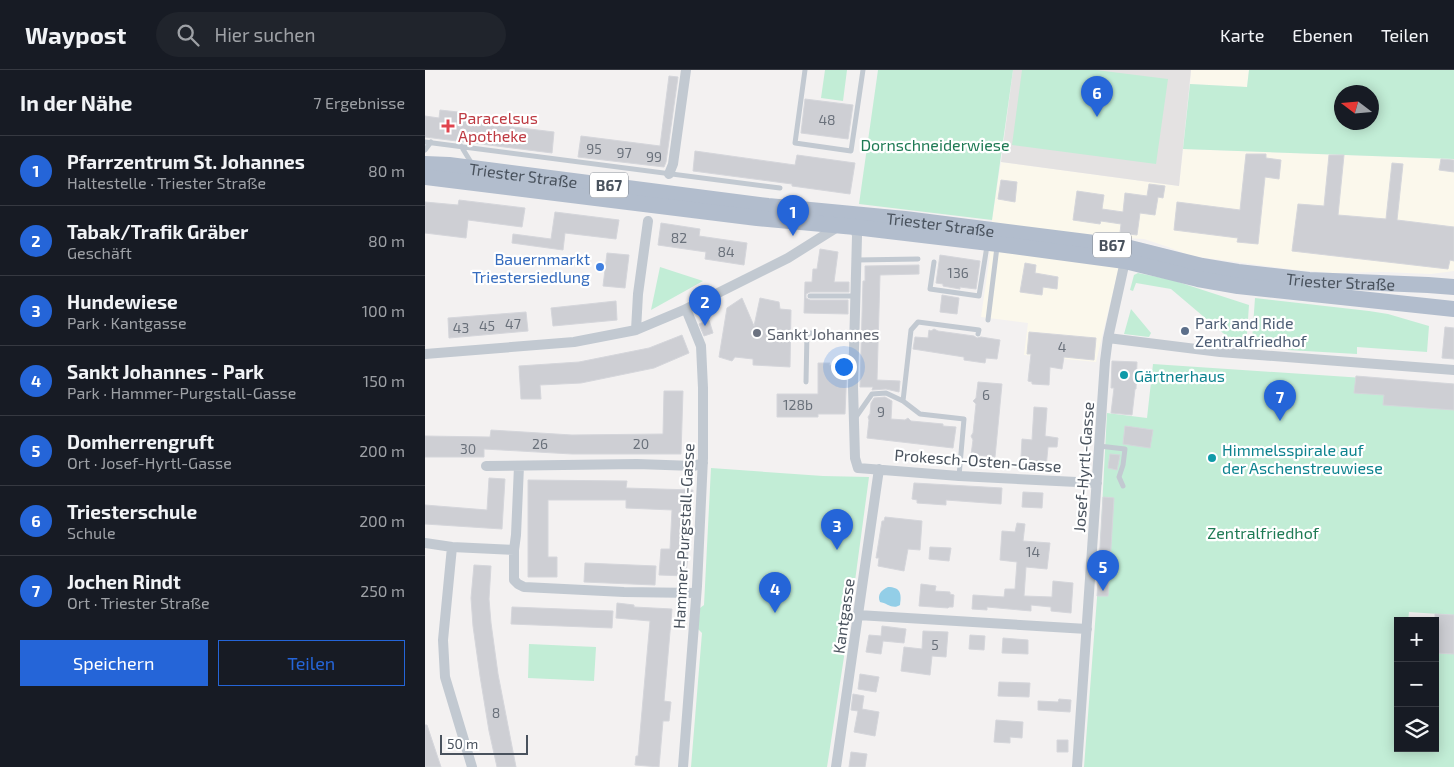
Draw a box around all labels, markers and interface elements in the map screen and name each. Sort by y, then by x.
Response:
search box [156,12,506,57]
text: Waypost [25,20,126,49]
icon: search [174,21,202,49]
text: Hier suchen [214,23,316,46]
text: Karte [1220,24,1264,46]
text: Ebenen [1292,24,1353,46]
text: Teilen [1381,24,1429,46]
pin: 6 [1081,76,1113,117]
north arrow [1334,85,1379,130]
text: In der Nähe [20,90,132,115]
text: 7 Ergebnisse [313,93,405,112]
place label: Paracelsus Apotheke [458,108,538,145]
house number: 48 [818,111,836,128]
marker: Paracelsus Apotheke [442,120,454,132]
park label: Dornschneiderwiese [860,135,1010,154]
house number: 95 [586,140,602,157]
house number: 97 [616,144,632,161]
house number: 99 [646,148,662,165]
text: Pfarrzentrum St. Johannes [67,150,305,173]
street label: Triester Straße [468,158,579,191]
text: 1 [33,161,39,180]
text: 80 m [368,161,405,180]
road number: B67 [590,172,628,198]
text: Haltestelle · Triester Straße [67,173,266,192]
pin: 1 [777,195,809,236]
street label: Triester Straße [885,208,996,240]
text: Tabak/Trafik Gräber [67,220,248,243]
house number: 82 [671,229,687,246]
text: 2 [31,231,41,250]
text: 80 m [368,231,405,250]
road number: B67 [1093,232,1131,258]
text: Geschäft [67,243,132,262]
house number: 84 [717,243,735,260]
place label: Bauernmarkt Triestersiedlung [472,249,590,286]
marker: Bauernmarkt Triestersiedlung [594,261,606,273]
house number: 136 [947,264,969,281]
street label: Triester Straße [1285,268,1395,293]
pin: 2 [689,285,721,326]
text: Hundewiese [67,290,178,313]
text: 3 [31,301,41,320]
text: 100 m [362,301,405,320]
text: Park · Kantgasse [67,313,187,332]
place label: Park and Ride Zentralfriedhof [1195,313,1308,350]
house number: 47 [505,315,521,332]
house number: 45 [479,317,495,334]
house number: 43 [453,319,469,336]
place label: Sankt Johannes [767,324,879,343]
marker: Park and Ride Zentralfriedhof [1179,325,1191,337]
marker: Sankt Johannes [751,327,763,339]
house number: 4 [1058,338,1066,355]
your location [831,354,857,380]
text: Sankt Johannes - Park [67,360,264,383]
place label: Gärtnerhaus [1134,366,1225,385]
marker: Gärtnerhaus [1118,369,1130,381]
text: 4 [31,371,41,390]
text: 150 m [363,371,405,390]
pin: 7 [1264,380,1296,421]
text: Park · Hammer-Purgstall-Gasse [67,383,296,402]
house number: 6 [982,386,990,403]
house number: 128b [783,396,813,413]
street label: Josef-Hyrtl-Gasse [1069,401,1097,533]
house number: 9 [877,403,885,420]
text: Domherrengruft [67,430,214,453]
house number: 26 [532,435,548,452]
house number: 20 [633,435,649,452]
house number: 30 [460,440,476,457]
place label: Himmelsspirale auf der Aschenstreuwiese [1222,440,1383,477]
text: 5 [32,441,40,460]
text: 200 m [359,441,405,460]
street label: Hammer-Purgstall-Gasse [669,443,697,629]
street label: Prokesch-Osten-Gasse [894,445,1062,475]
marker: Himmelsspirale auf der Aschenstreuwiese [1206,452,1218,464]
text: Ort · Josef-Hyrtl-Gasse [67,453,232,472]
text: Triesterschule [67,500,197,523]
pin: 3 [821,509,853,550]
text: 6 [31,511,41,530]
text: 200 m [359,511,405,530]
text: Schule [67,523,116,542]
park label: Zentralfriedhof [1207,523,1320,542]
house number: 14 [1026,543,1040,560]
pin: 5 [1087,550,1119,591]
text: Jochen Rindt [67,570,181,593]
pin: 4 [759,572,791,613]
street label: Kantgasse [828,577,858,655]
text: 7 [32,581,40,600]
text: 250 m [360,581,405,600]
text: Ort · Triester Straße [67,593,210,612]
map controls [1394,617,1439,752]
button: + [1394,617,1439,662]
house number: 5 [931,636,939,653]
button: Speichern [20,640,208,686]
button: Teilen [218,640,405,686]
button: − [1394,662,1439,707]
house number: 8 [492,704,500,721]
button: layers [1394,707,1439,752]
scale bar [440,732,527,755]
text: 50 m [447,735,478,752]

